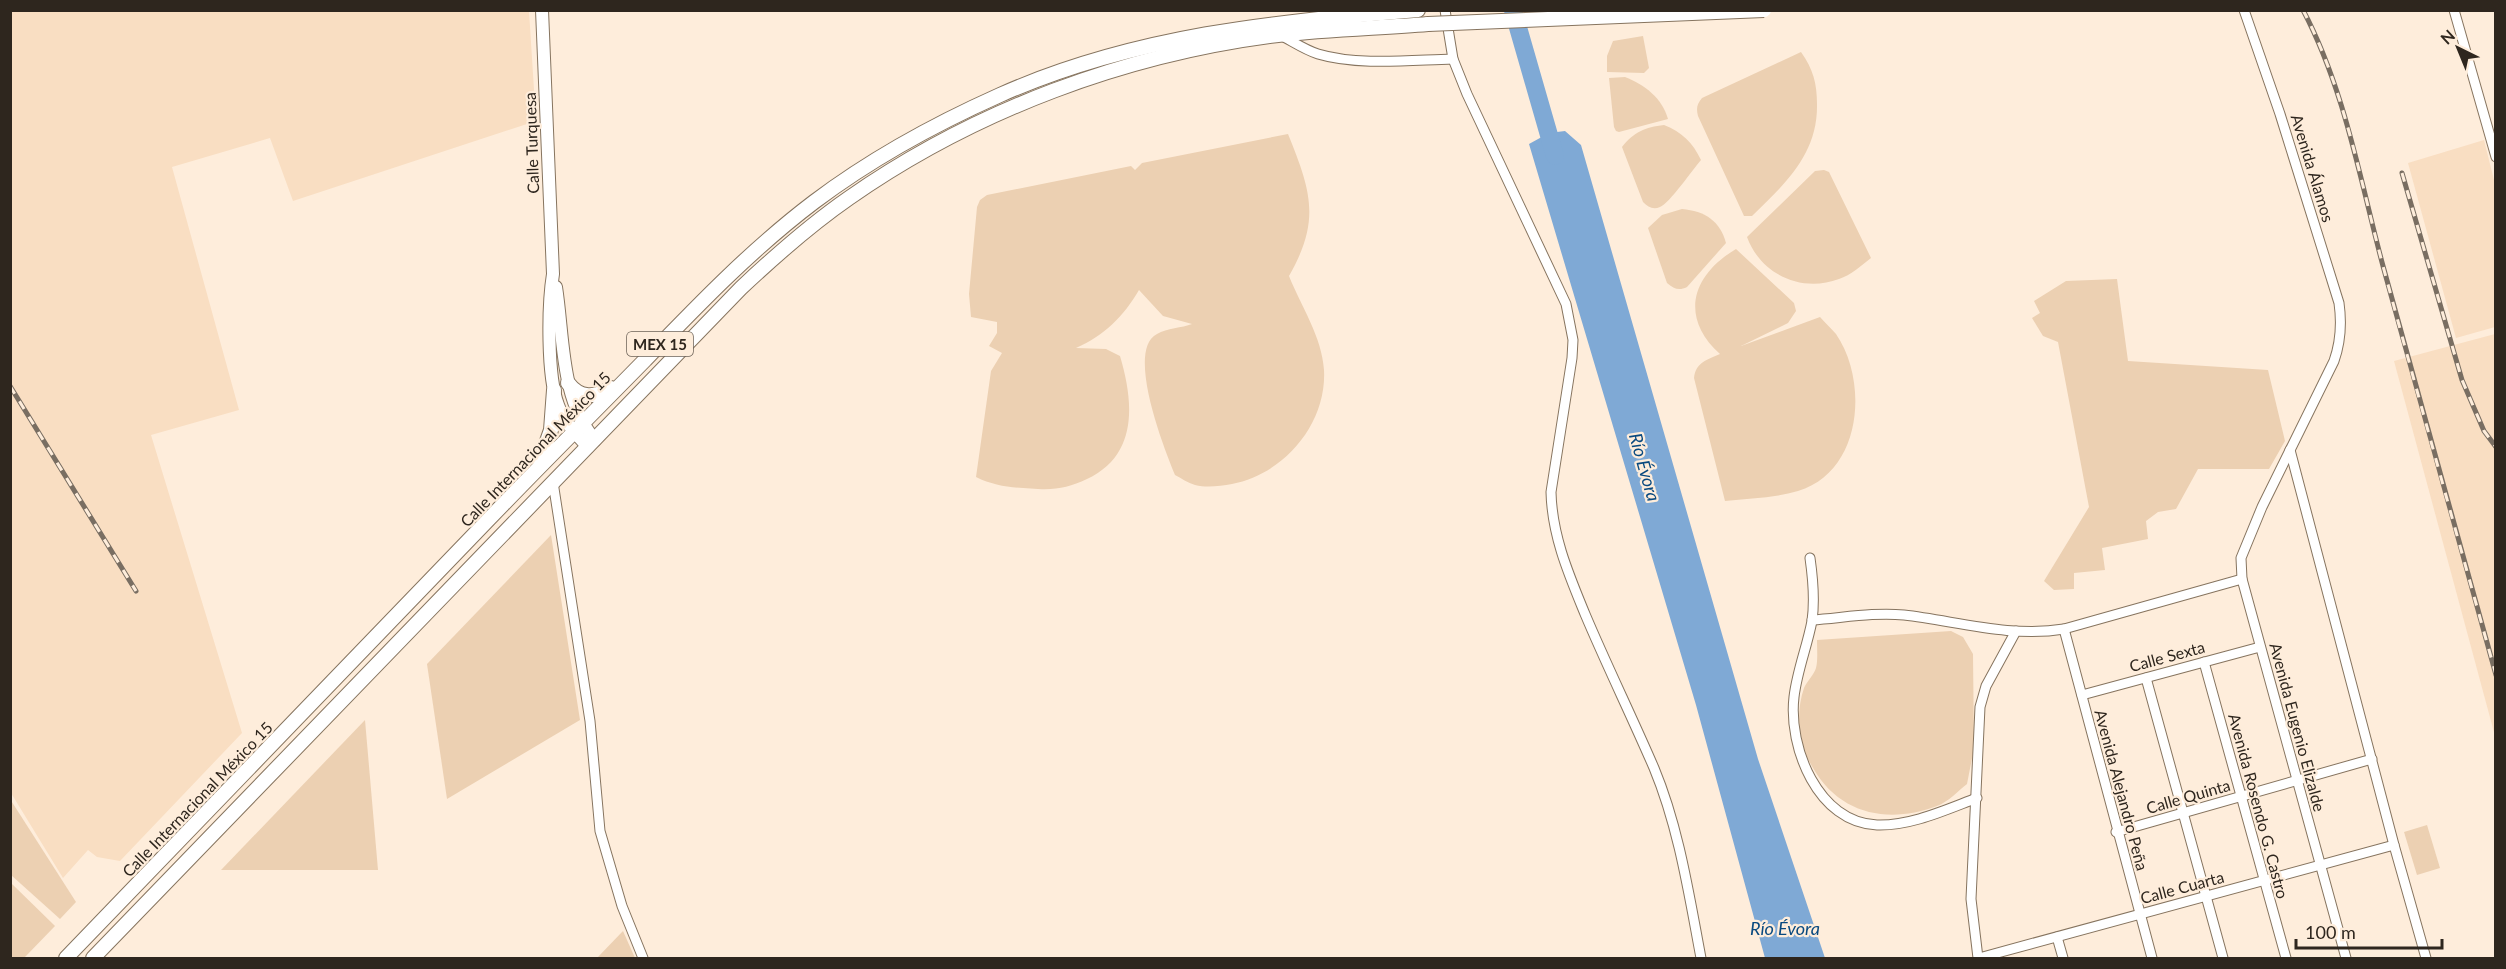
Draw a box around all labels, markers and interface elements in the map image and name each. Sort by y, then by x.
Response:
north arrow [2428,18,2488,78]
text: N [2436,26,2458,48]
street label: Calle Turquesa [520,92,542,194]
street label: Avenida Álamos [2288,112,2338,224]
road number: MEX 15 [627,332,693,356]
street label: Calle Internacional México 15 [456,368,614,530]
water label: Río Évora [1625,430,1665,504]
street label: Calle Sexta [2127,637,2207,675]
street label: Avenida Eugenio Elizalde [2266,641,2330,813]
street label: Avenida Alejandro Peña [2091,707,2153,873]
street label: Avenida Rosendo G. Castro [2225,711,2293,901]
street label: Calle Internacional México 15 [118,718,276,880]
street label: Calle Quinta [2144,775,2232,817]
street label: Calle Cuarta [2138,867,2226,907]
scale bar [2296,912,2442,950]
water label: Río Évora [1750,917,1820,939]
text: 100 m [2305,921,2356,943]

